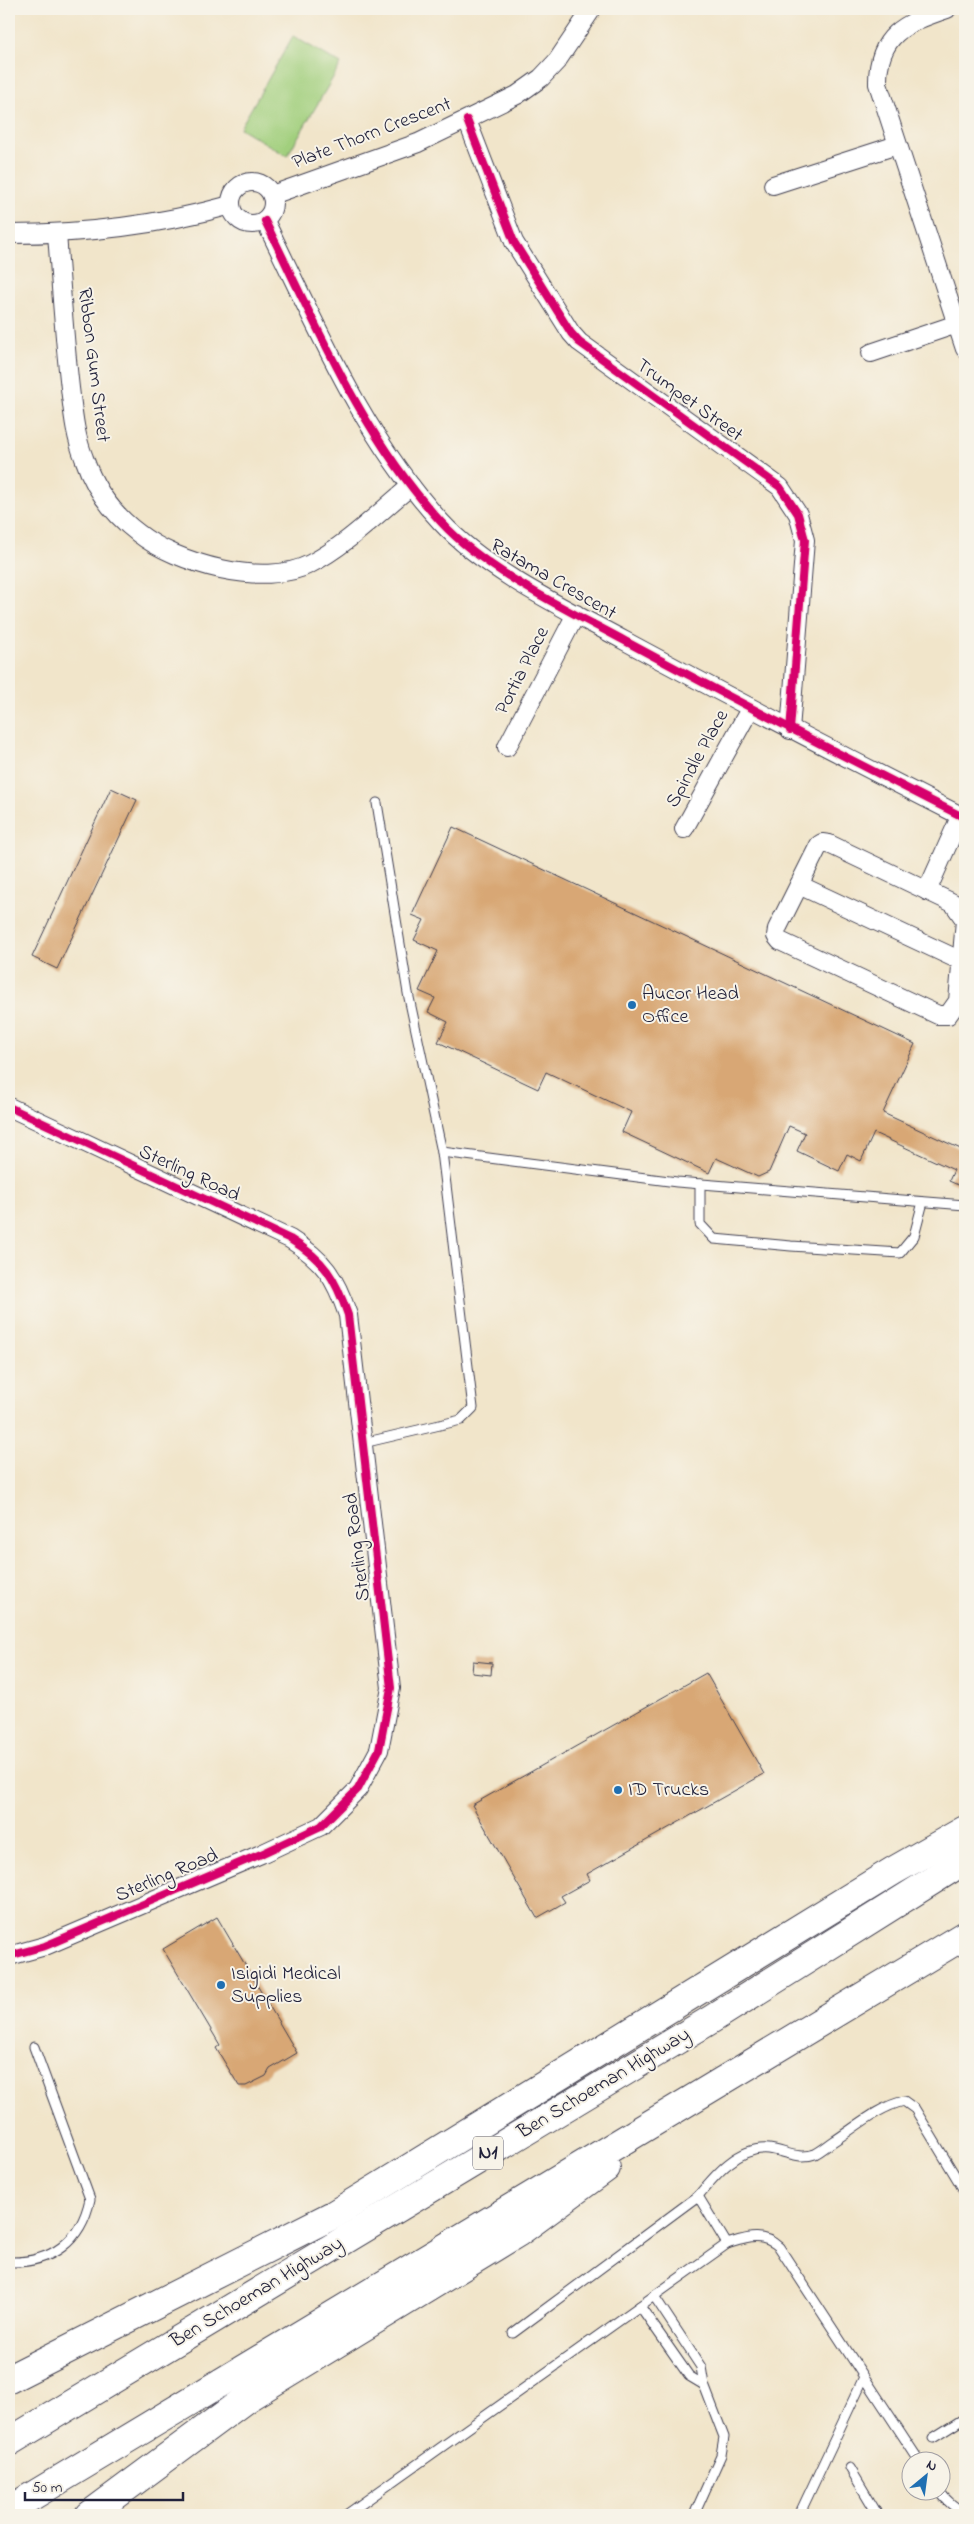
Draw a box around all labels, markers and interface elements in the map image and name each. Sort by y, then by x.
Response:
street label: Plate Thorn Crescent [288,90,456,178]
street label: Ribbon Gum Street [69,286,117,444]
street label: Trumpet Street [629,352,749,450]
street label: Ratama Crescent [484,532,622,628]
street label: Portia Place [488,622,558,720]
street label: Spindle Place [659,705,737,813]
place label: Aucor Head Office [642,980,739,1032]
marker: Aucor Head Office [626,999,638,1011]
street label: Sterling Road [133,1138,245,1211]
street label: Sterling Road [337,1491,380,1603]
place label: ID Trucks [628,1776,709,1805]
marker: ID Trucks [612,1784,624,1796]
street label: Sterling Road [111,1841,223,1912]
place label: Isigidi Medical Supplies [231,1960,341,2012]
marker: Isigidi Medical Supplies [215,1979,227,1991]
street label: Ben Schoeman Highway [511,2021,696,2149]
road number: N1 [473,2136,503,2170]
street label: Ben Schoeman Highway [164,2230,349,2358]
north arrow [902,2452,952,2502]
text: N [922,2454,941,2477]
scale bar [25,2469,182,2501]
text: 50 m [32,2477,63,2499]

